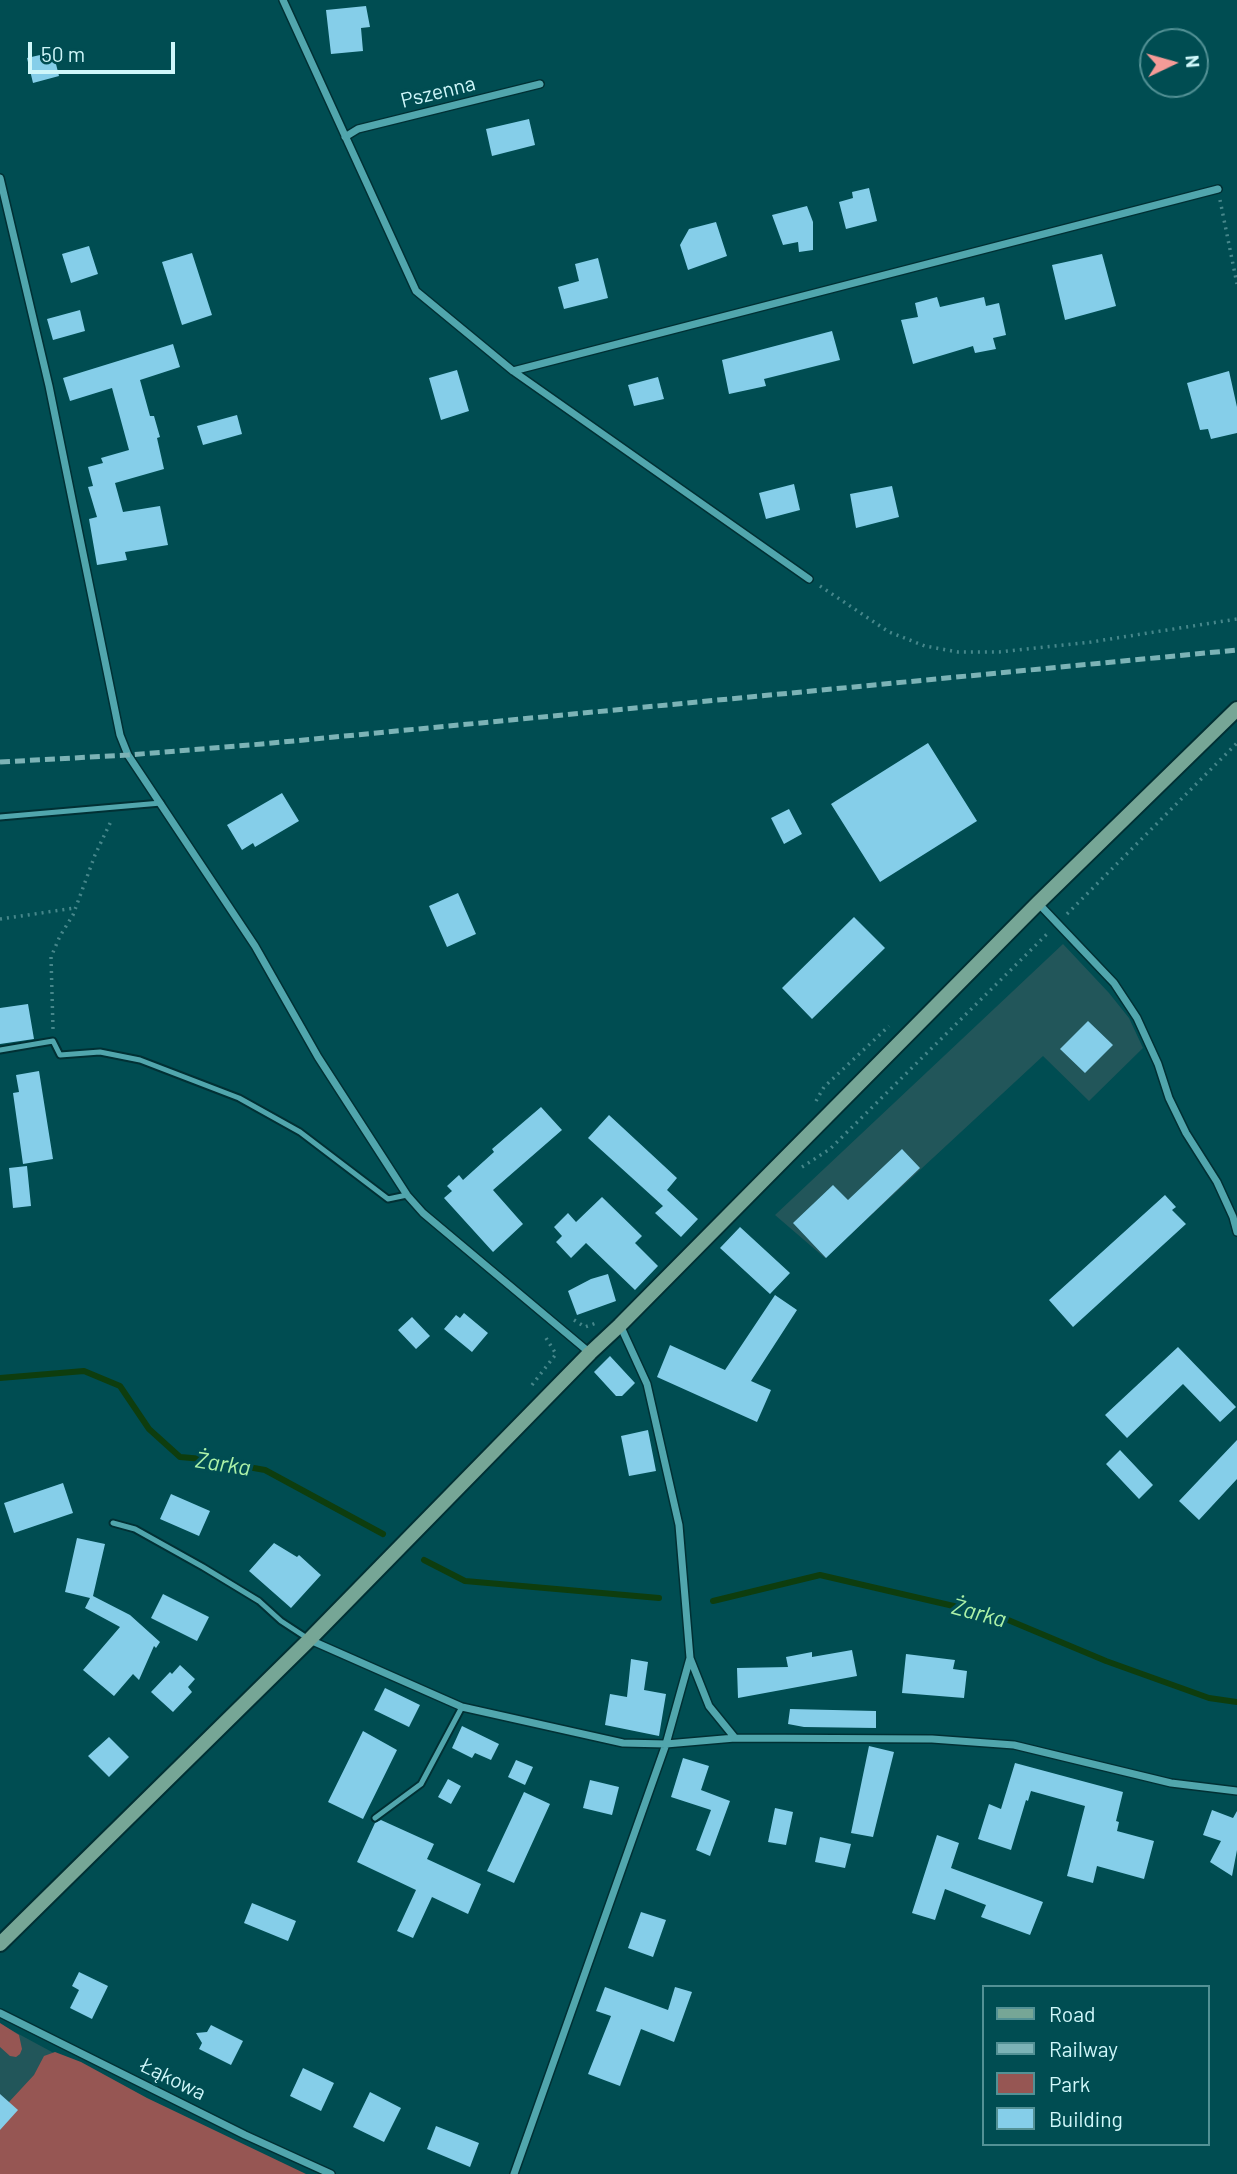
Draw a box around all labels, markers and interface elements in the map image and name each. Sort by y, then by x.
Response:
scale bar [32,28,178,72]
north arrow [1139,28,1209,98]
text: 50 m [41,41,85,66]
text: N [1181,54,1205,69]
street label: Pszenna [398,71,478,113]
water label: Żarka [193,1446,253,1482]
water label: Żarka [949,1592,1009,1634]
legend [982,1985,1209,2146]
text: Road [1049,2001,1095,2026]
text: Railway [1049,2036,1118,2061]
street label: Łąkowa [136,2052,210,2106]
text: Park [1049,2071,1090,2096]
text: Building [1049,2106,1123,2131]

